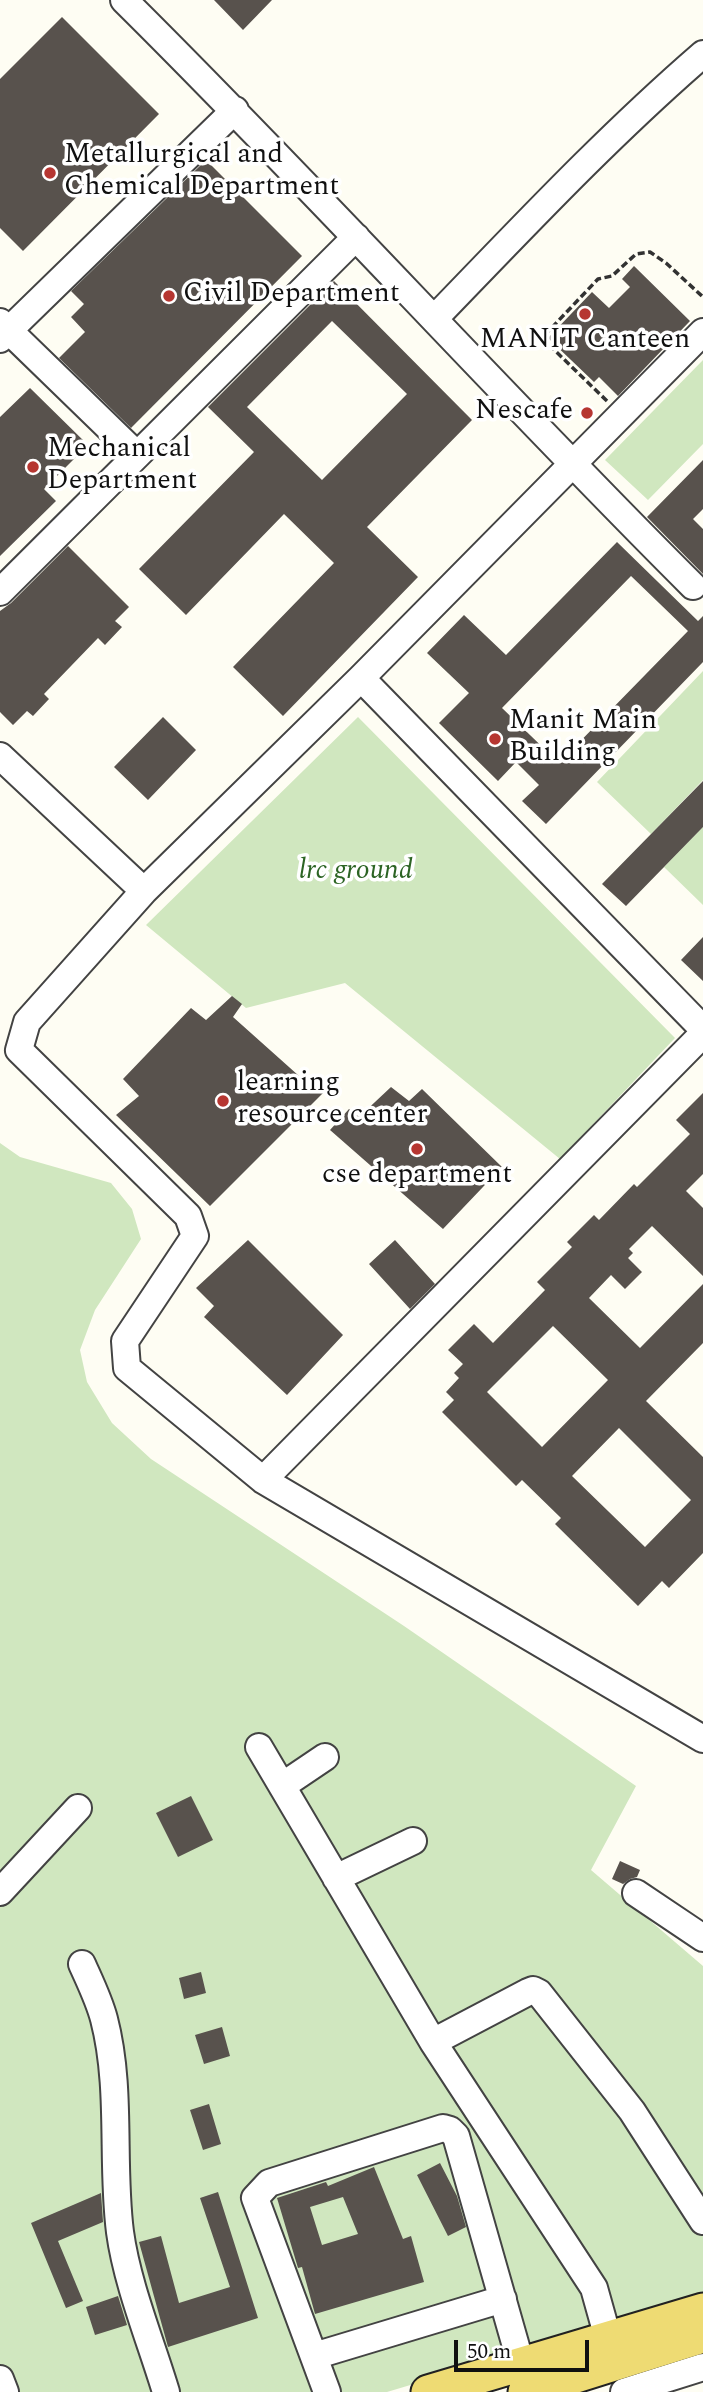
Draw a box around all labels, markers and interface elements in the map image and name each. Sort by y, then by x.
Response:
place label: Metallurgical and Chemical Department [64,140,339,206]
marker: Metallurgical and Chemical Department [42,165,58,181]
place label: Civil Department [183,279,400,313]
marker: Civil Department [161,288,177,304]
marker: MANIT Canteen [577,306,593,322]
place label: MANIT Canteen [480,325,690,359]
place label: Nescafe [475,396,573,430]
marker: Nescafe [579,405,595,421]
place label: Mechanical Department [47,434,197,500]
marker: Mechanical Department [25,459,41,475]
place label: Manit Main Building [509,706,657,772]
marker: Manit Main Building [487,731,503,747]
park label: lrc ground [299,856,413,890]
place label: learning resource center [237,1068,428,1134]
marker: learning resource center [215,1093,231,1109]
marker: cse department [409,1141,425,1157]
place label: cse department [322,1160,512,1194]
scale bar [458,2326,593,2370]
text: 50 m [467,2336,511,2368]

